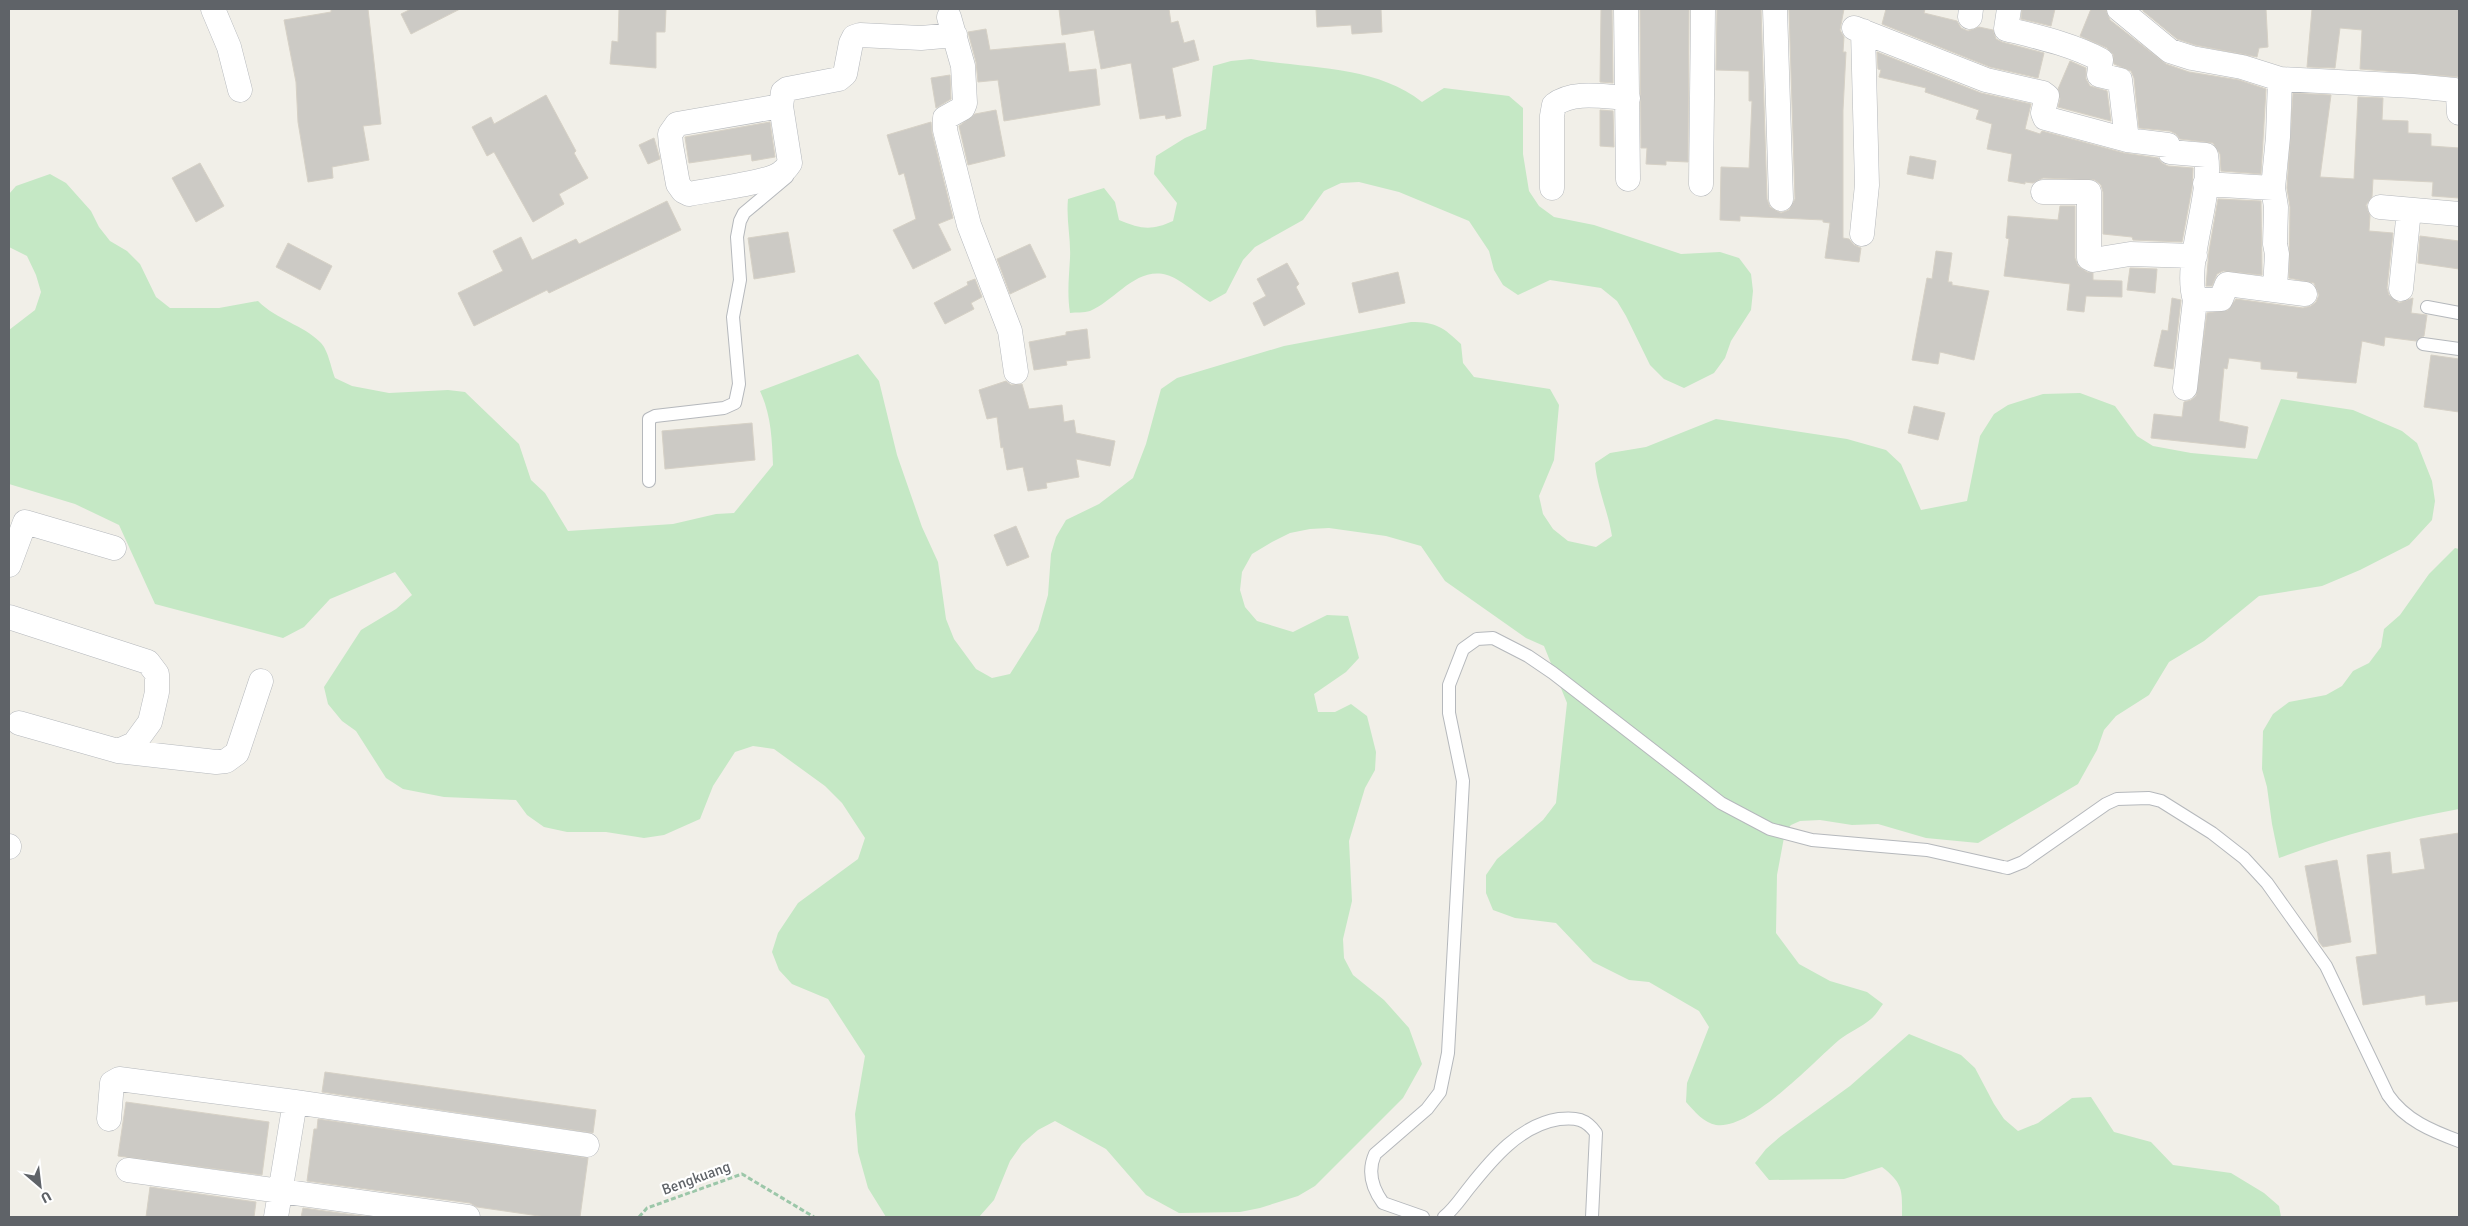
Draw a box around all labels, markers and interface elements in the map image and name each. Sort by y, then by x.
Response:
street label: Bengkuang [659,1157,733,1199]
north arrow [15,1161,65,1211]
text: U [38,1187,54,1207]

